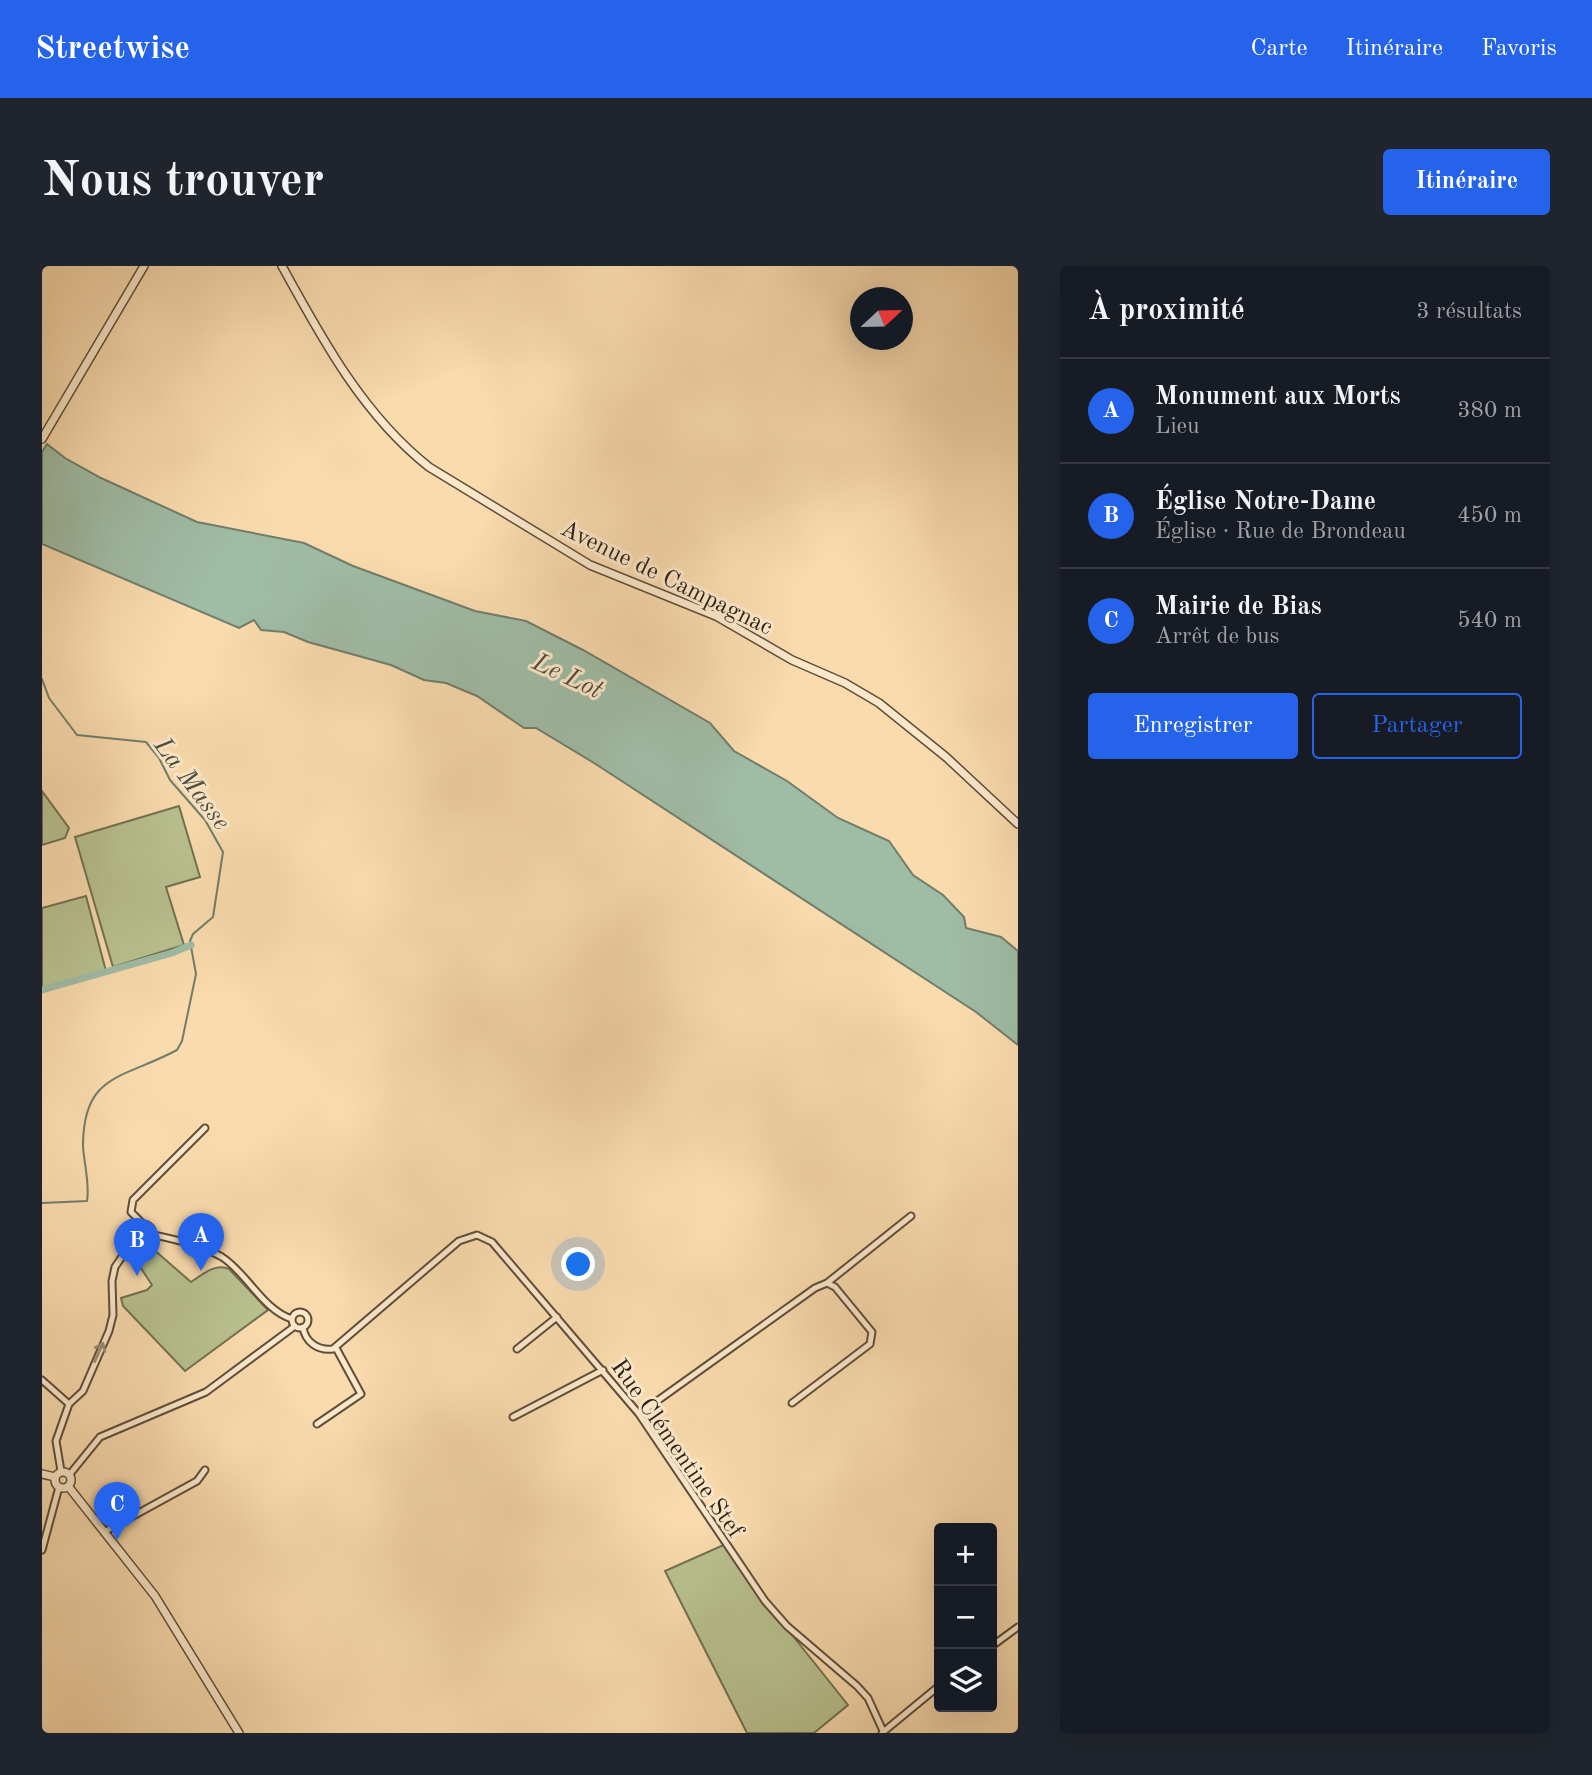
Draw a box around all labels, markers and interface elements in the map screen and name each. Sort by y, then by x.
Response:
text: Streetwise [35,33,190,66]
text: Carte [1250,37,1308,61]
text: Itinéraire [1346,37,1443,61]
text: Favoris [1481,37,1557,61]
button: Itinéraire [1383,149,1550,215]
text: Nous trouver [42,158,324,207]
north arrow [850,287,913,350]
text: À proximité [1088,296,1245,326]
text: 3 résultats [1416,300,1522,323]
text: Monument aux Morts [1155,384,1401,410]
text: A [1102,399,1120,422]
text: 380 m [1457,399,1522,422]
text: Lieu [1155,415,1199,438]
text: Église Notre-Dame [1155,489,1376,515]
text: B [1103,504,1119,527]
text: 450 m [1457,504,1522,527]
street label: Avenue de Campagnac [556,517,776,641]
text: Église · Rue de Brondeau [1155,520,1406,543]
text: Mairie de Bias [1155,594,1322,620]
text: C [1103,609,1119,632]
text: 540 m [1457,609,1522,632]
text: Arrêt de bus [1155,625,1280,648]
water label: Le Lot [527,649,607,704]
button: Enregistrer [1088,693,1298,759]
button: Partager [1312,693,1522,759]
water label: La Masse [148,732,234,835]
pin: A [178,1213,224,1271]
pin: B [114,1218,160,1276]
your location [561,1247,595,1281]
one-way arrow [93,1342,106,1363]
street label: Rue Clémentine Stef [606,1355,748,1544]
pin: C [94,1482,140,1540]
map controls [934,1523,997,1712]
button: + [934,1523,997,1586]
button: − [934,1586,997,1649]
button: layers [934,1649,997,1712]

